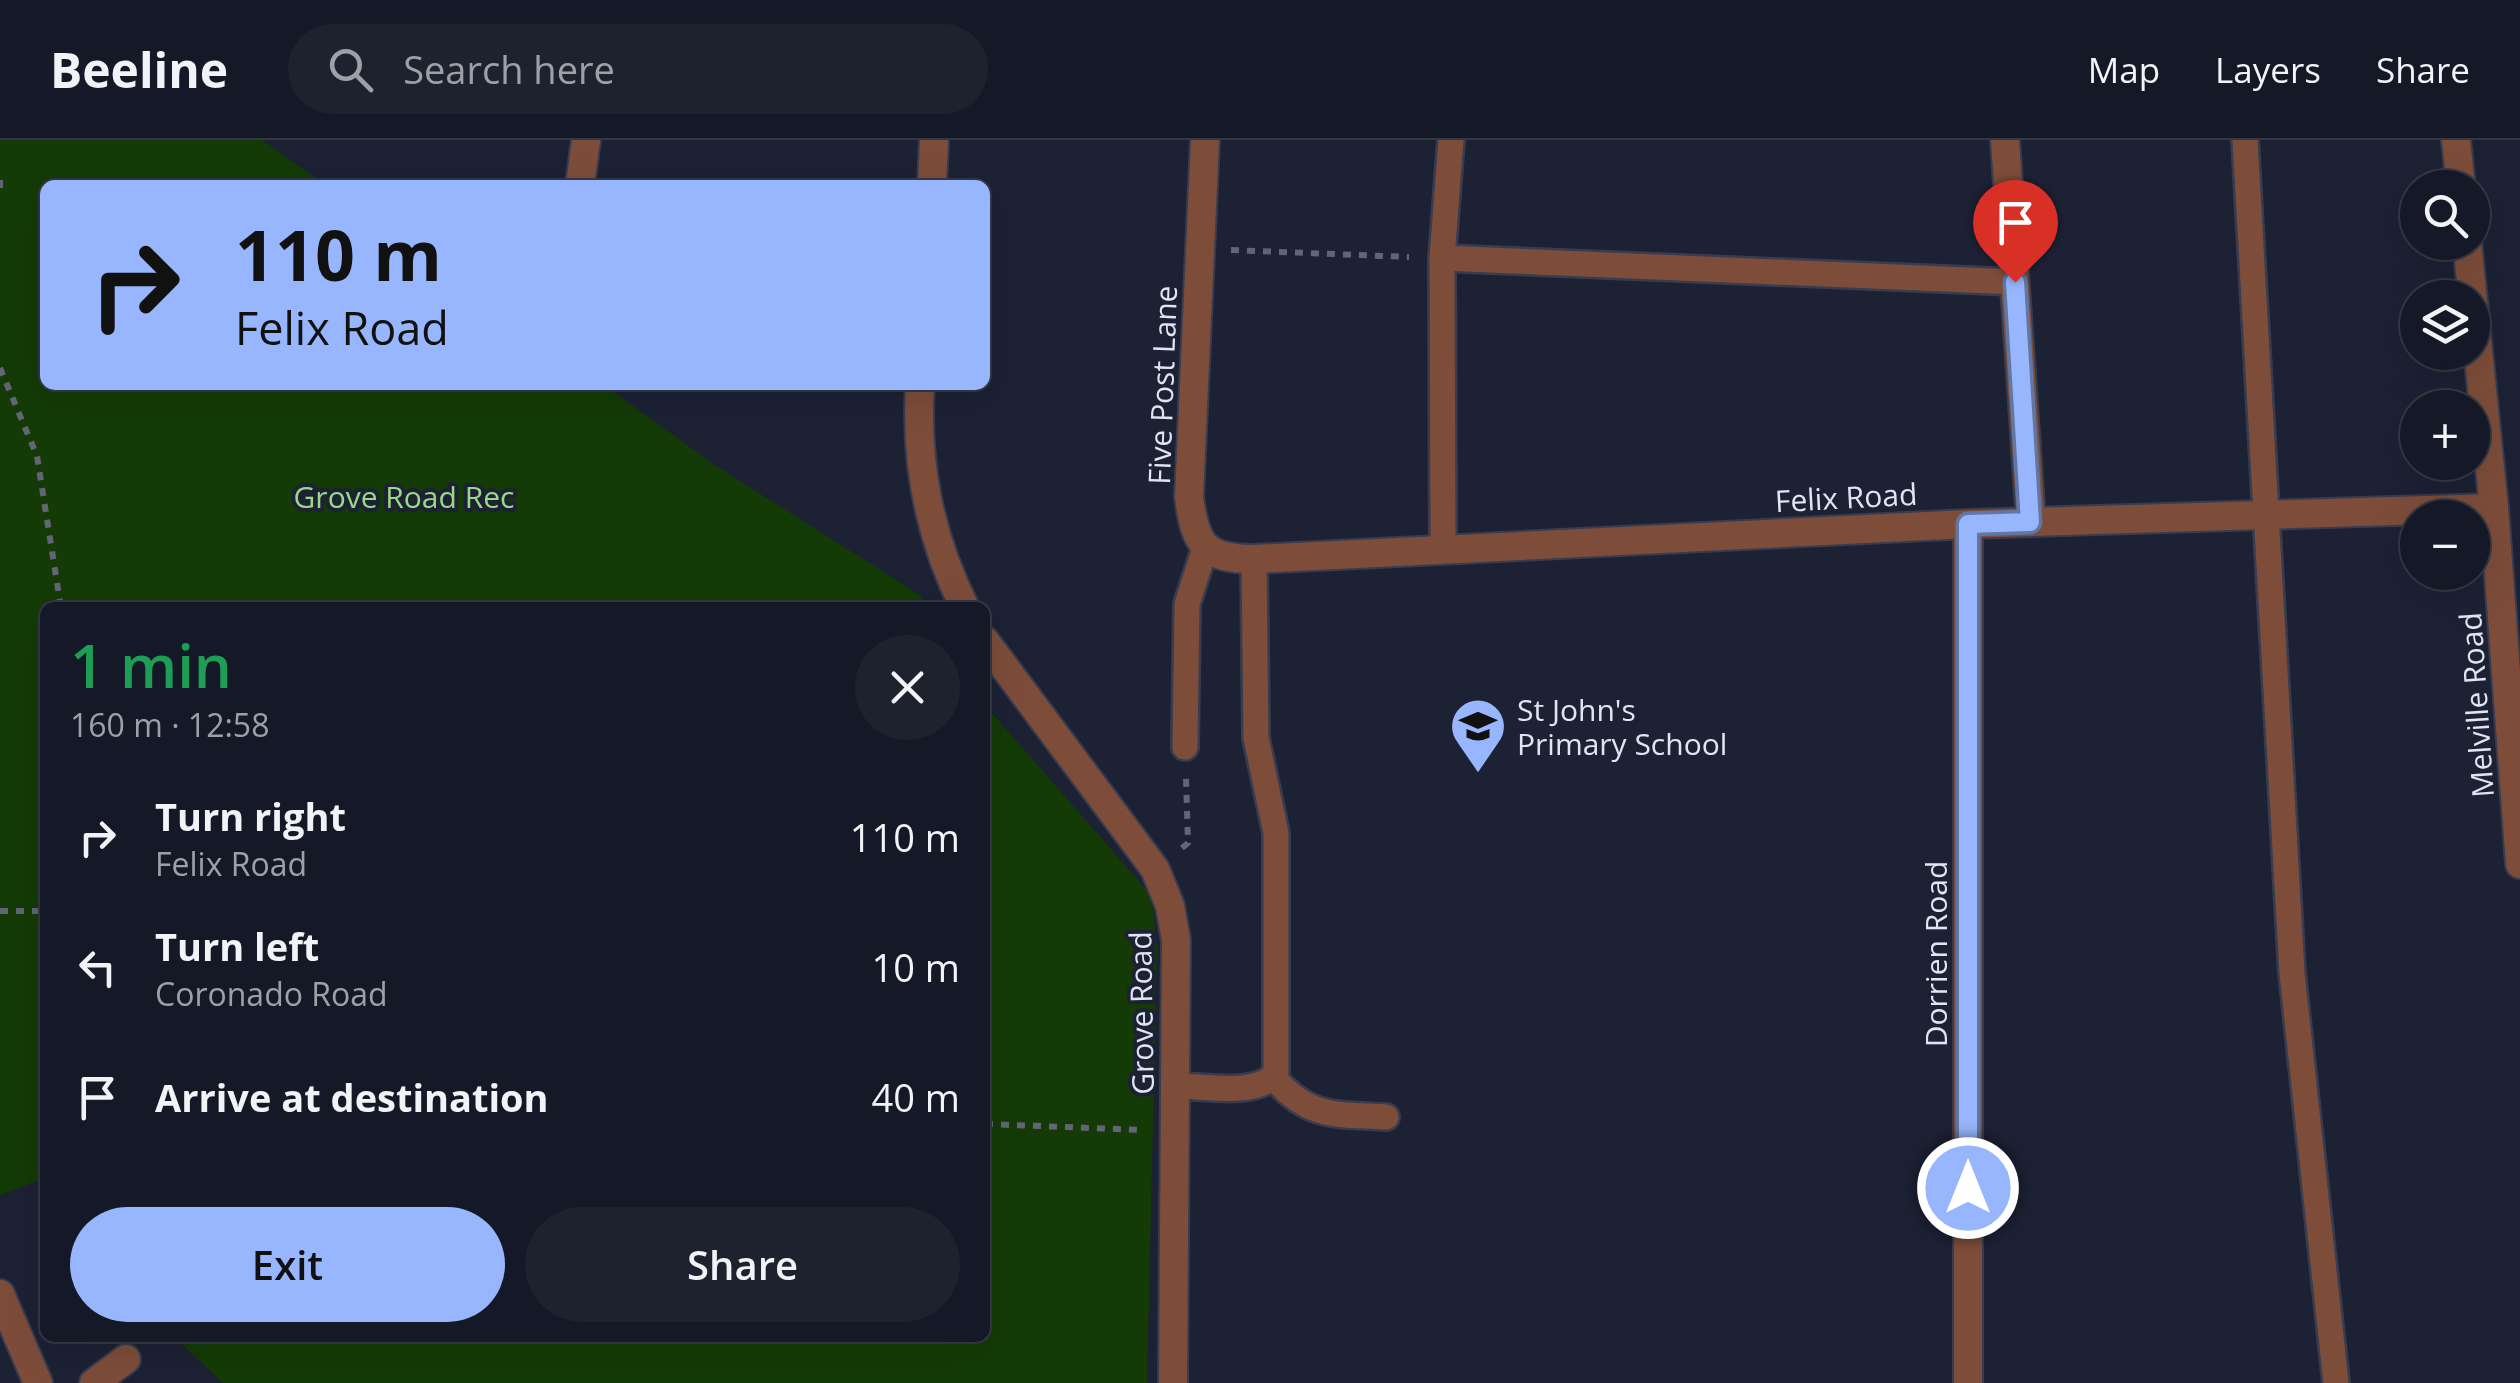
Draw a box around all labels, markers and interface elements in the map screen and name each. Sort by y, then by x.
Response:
search box [288,24,988,114]
text: Beeline [50,37,228,102]
icon: search [323,42,378,97]
text: Search here [403,43,615,95]
text: Map [2088,46,2160,93]
text: Layers [2215,46,2321,93]
text: Share [2376,46,2470,93]
map controls [2400,170,2490,590]
button: search [2400,170,2490,260]
pin [1973,180,2058,283]
icon: arrive [1988,195,2043,250]
text: 110 m [235,206,442,302]
icon: right [70,220,200,350]
button: layers [2400,280,2490,370]
street label: Five Post Lane [1138,285,1186,485]
text: Felix Road [235,297,449,358]
button: + [2400,390,2490,480]
street label: Felix Road [1774,473,1918,521]
park label: Grove Road Rec [294,476,514,517]
button: − [2400,500,2490,590]
street label: Melville Road [2449,611,2503,799]
text: 1 min [70,624,232,706]
button: close [855,635,960,740]
place label: St John's Primary School [1517,689,1727,764]
school or university icon: St John's Primary School [1448,696,1508,775]
text: 160 m · 12:58 [70,703,269,746]
text: Turn right [155,790,346,842]
icon: right [70,810,125,865]
text: 110 m [850,811,960,863]
text: Felix Road [155,842,307,885]
street label: Dorrien Road [1915,861,1956,1047]
text: Turn left [155,920,319,972]
street label: Grove Road [1119,931,1163,1095]
icon: left [70,940,125,995]
text: 10 m [871,941,960,993]
text: Coronado Road [155,972,388,1015]
icon: arrive [70,1070,125,1125]
text: Arrive at destination [155,1071,549,1123]
text: 40 m [871,1071,960,1123]
position arrow [1916,1136,2020,1240]
button: Exit [70,1207,505,1322]
button: Share [525,1207,960,1322]

